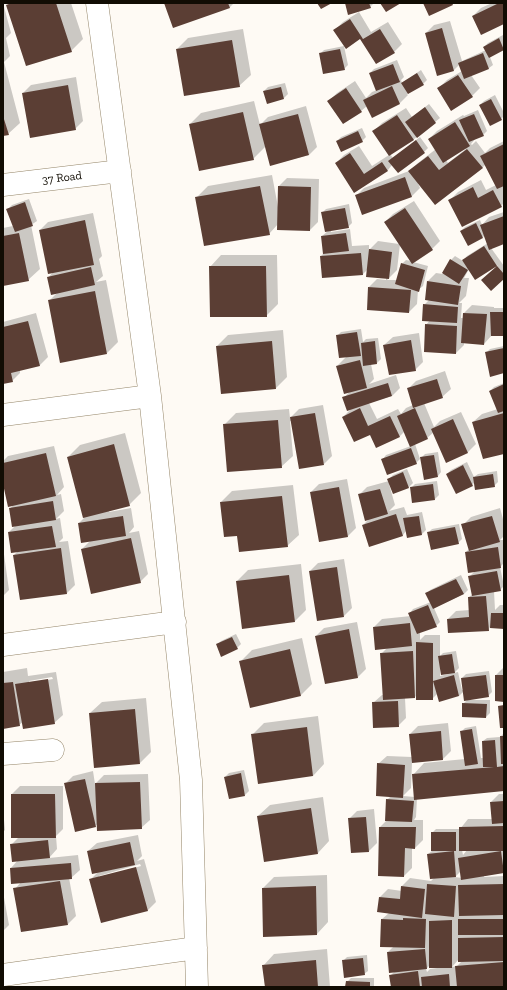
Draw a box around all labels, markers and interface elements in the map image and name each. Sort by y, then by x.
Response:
street label: 37 Road [41,168,83,188]

